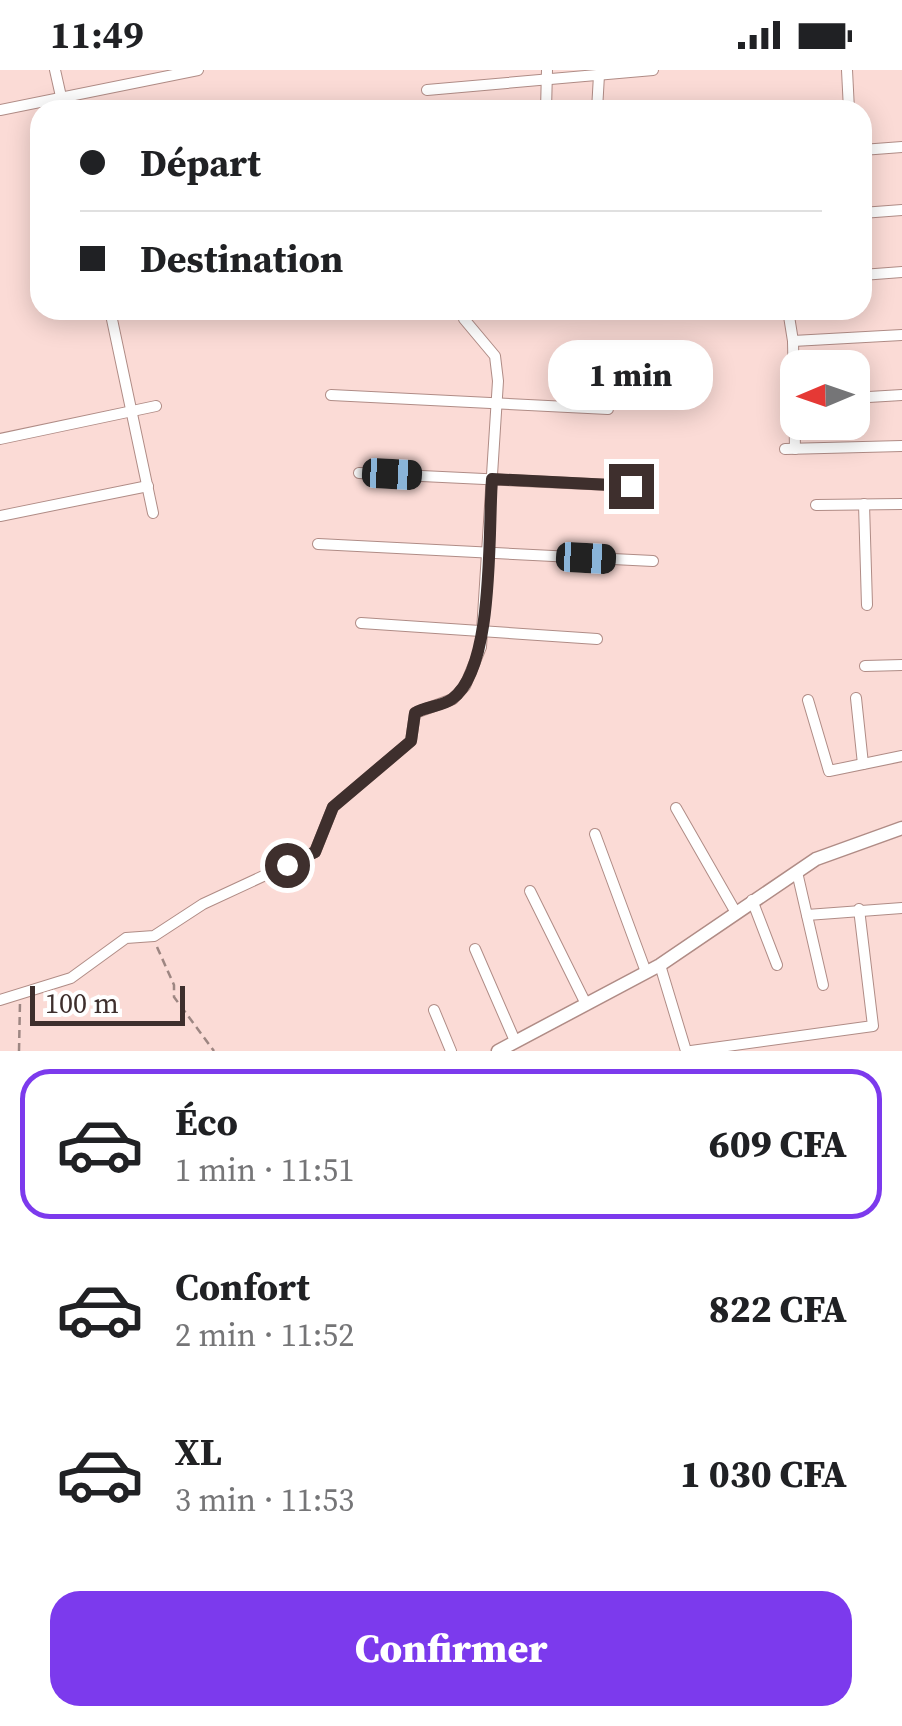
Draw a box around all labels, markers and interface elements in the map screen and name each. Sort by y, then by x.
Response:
text: 11:49 [50,9,144,61]
text: Départ [140,137,261,189]
text: Destination [140,233,343,285]
callout: 1 min [548,341,714,411]
north arrow [780,350,870,440]
map controls [780,350,870,440]
text: 1 min [589,353,672,397]
car [361,457,423,491]
route end [609,464,654,509]
car [555,541,617,575]
route start [265,843,310,888]
scale bar [30,981,185,1026]
text: 100 m [45,984,119,1022]
text: Éco [175,1096,238,1148]
icon: car [55,1099,145,1189]
text: 609 CFA [709,1118,847,1170]
text: 1 min · 11:51 [175,1148,354,1192]
text: Confort [175,1261,310,1313]
icon: car [55,1264,145,1354]
text: 822 CFA [709,1283,847,1335]
text: 2 min · 11:52 [175,1313,354,1357]
text: XL [175,1426,222,1478]
icon: car [55,1429,145,1519]
text: 1 030 CFA [680,1448,847,1500]
text: 3 min · 11:53 [175,1478,354,1522]
button: Confirmer [50,1591,852,1706]

